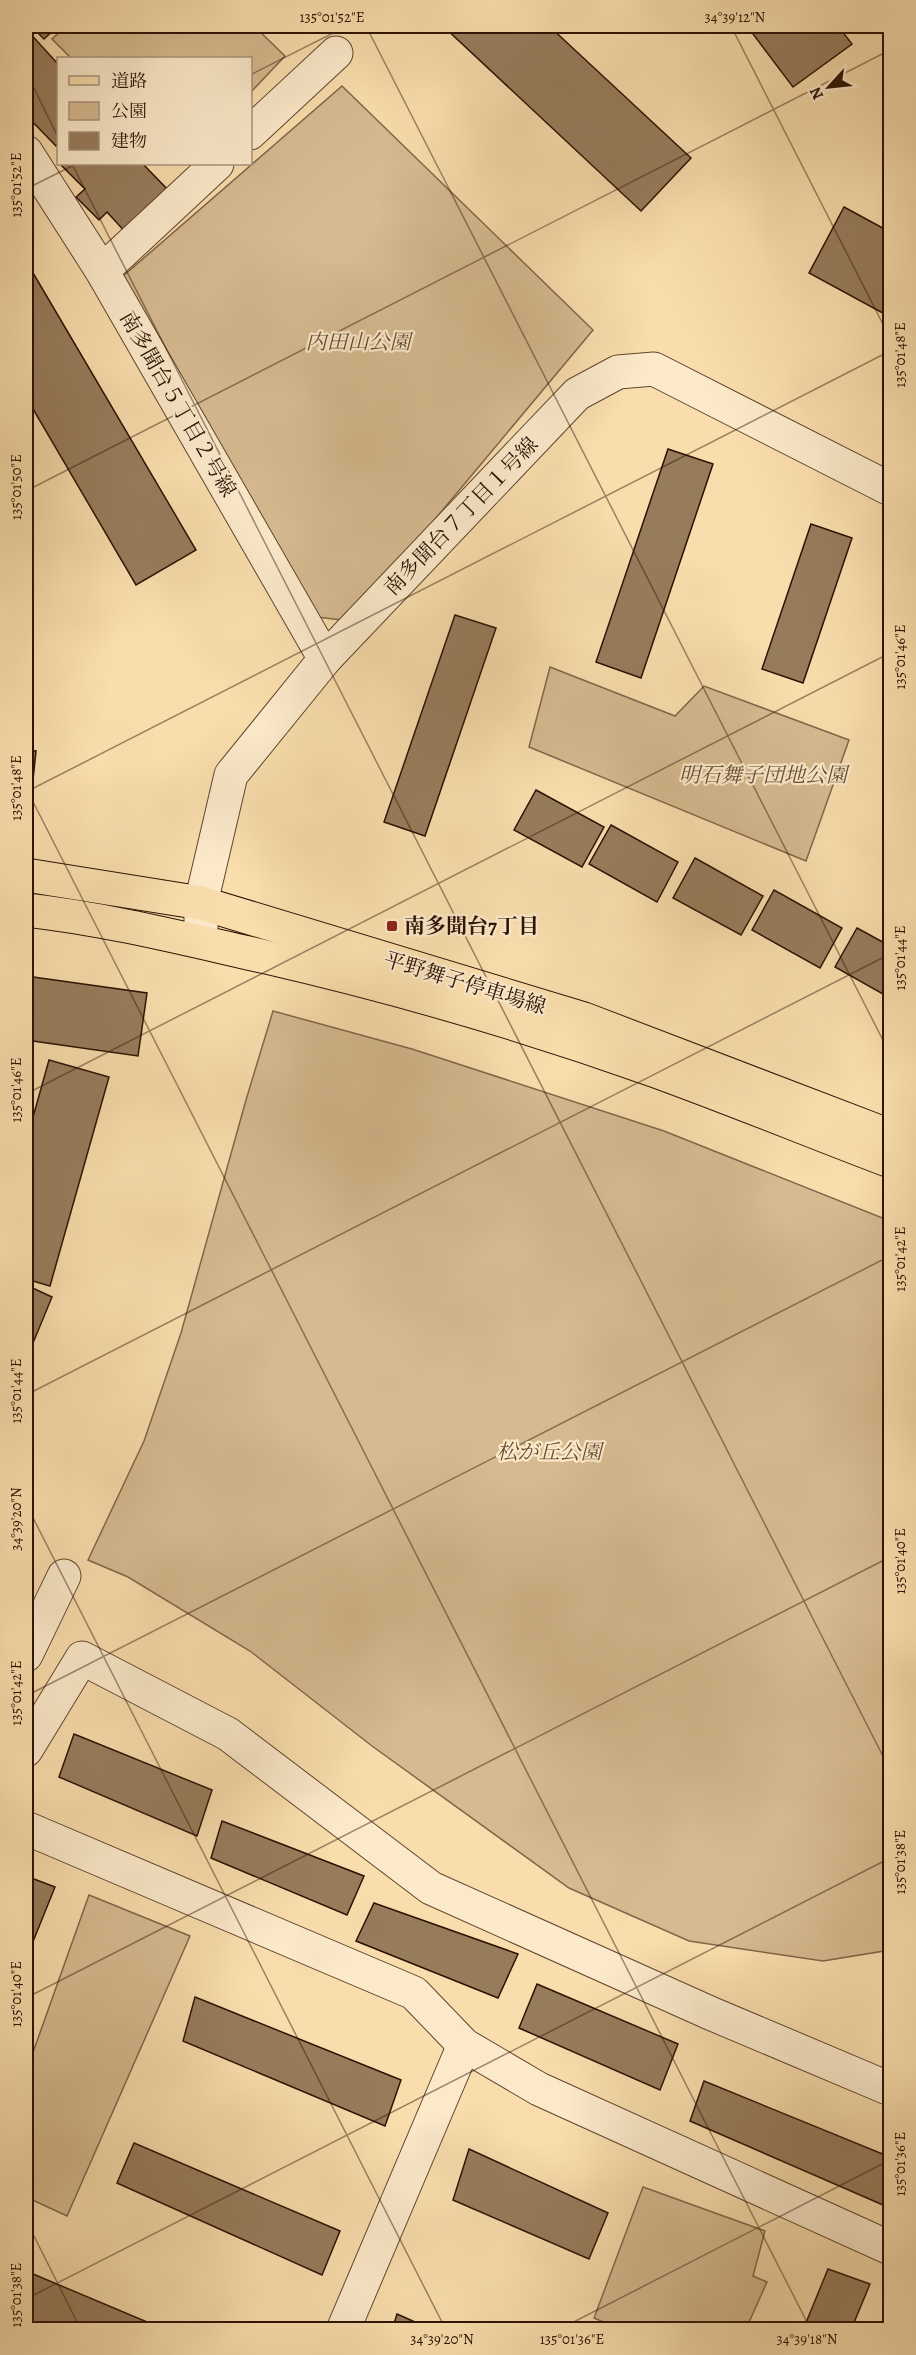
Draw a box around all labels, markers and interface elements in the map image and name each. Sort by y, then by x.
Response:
text: 135°01'52"E [299,7,365,27]
text: 34°39'12"N [705,7,766,27]
legend [57,57,252,165]
north arrow [799,57,859,117]
text: 道路 [111,69,147,93]
text: N [804,83,829,104]
text: 公園 [111,99,147,123]
text: 建物 [111,129,147,153]
text: 135°01'52"E [6,152,26,218]
street label: 南多聞台５丁目２号線 [113,306,243,502]
text: 135°01'48"E [890,322,910,388]
park label: 内田山公園 [306,328,413,356]
street label: 南多聞台７丁目１号線 [378,431,544,601]
text: 135°01'50"E [6,454,26,520]
text: 135°01'46"E [890,624,910,690]
text: 135°01'48"E [6,755,26,821]
park label: 明石舞子団地公園 [679,761,850,789]
place label: 南多聞台7丁目 [404,912,539,940]
marker: 南多聞台7丁目 [385,919,399,933]
text: 135°01'44"E [890,925,910,991]
street label: 平野舞子停車場線 [381,945,549,1021]
text: 135°01'46"E [6,1057,26,1123]
text: 135°01'42"E [890,1226,910,1292]
text: 135°01'44"E [6,1358,26,1424]
park label: 松が丘公園 [497,1438,604,1466]
text: 34°39'20"N [6,1487,26,1551]
text: 135°01'40"E [890,1528,910,1594]
text: 135°01'42"E [6,1660,26,1726]
text: 135°01'38"E [890,1830,910,1894]
text: 135°01'40"E [6,1961,26,2027]
text: 135°01'36"E [890,2132,910,2196]
text: 135°01'38"E [6,2263,26,2327]
text: 34°39'20"N [410,2329,474,2349]
text: 135°01'36"E [540,2329,604,2349]
text: 34°39'18"N [777,2329,838,2349]

